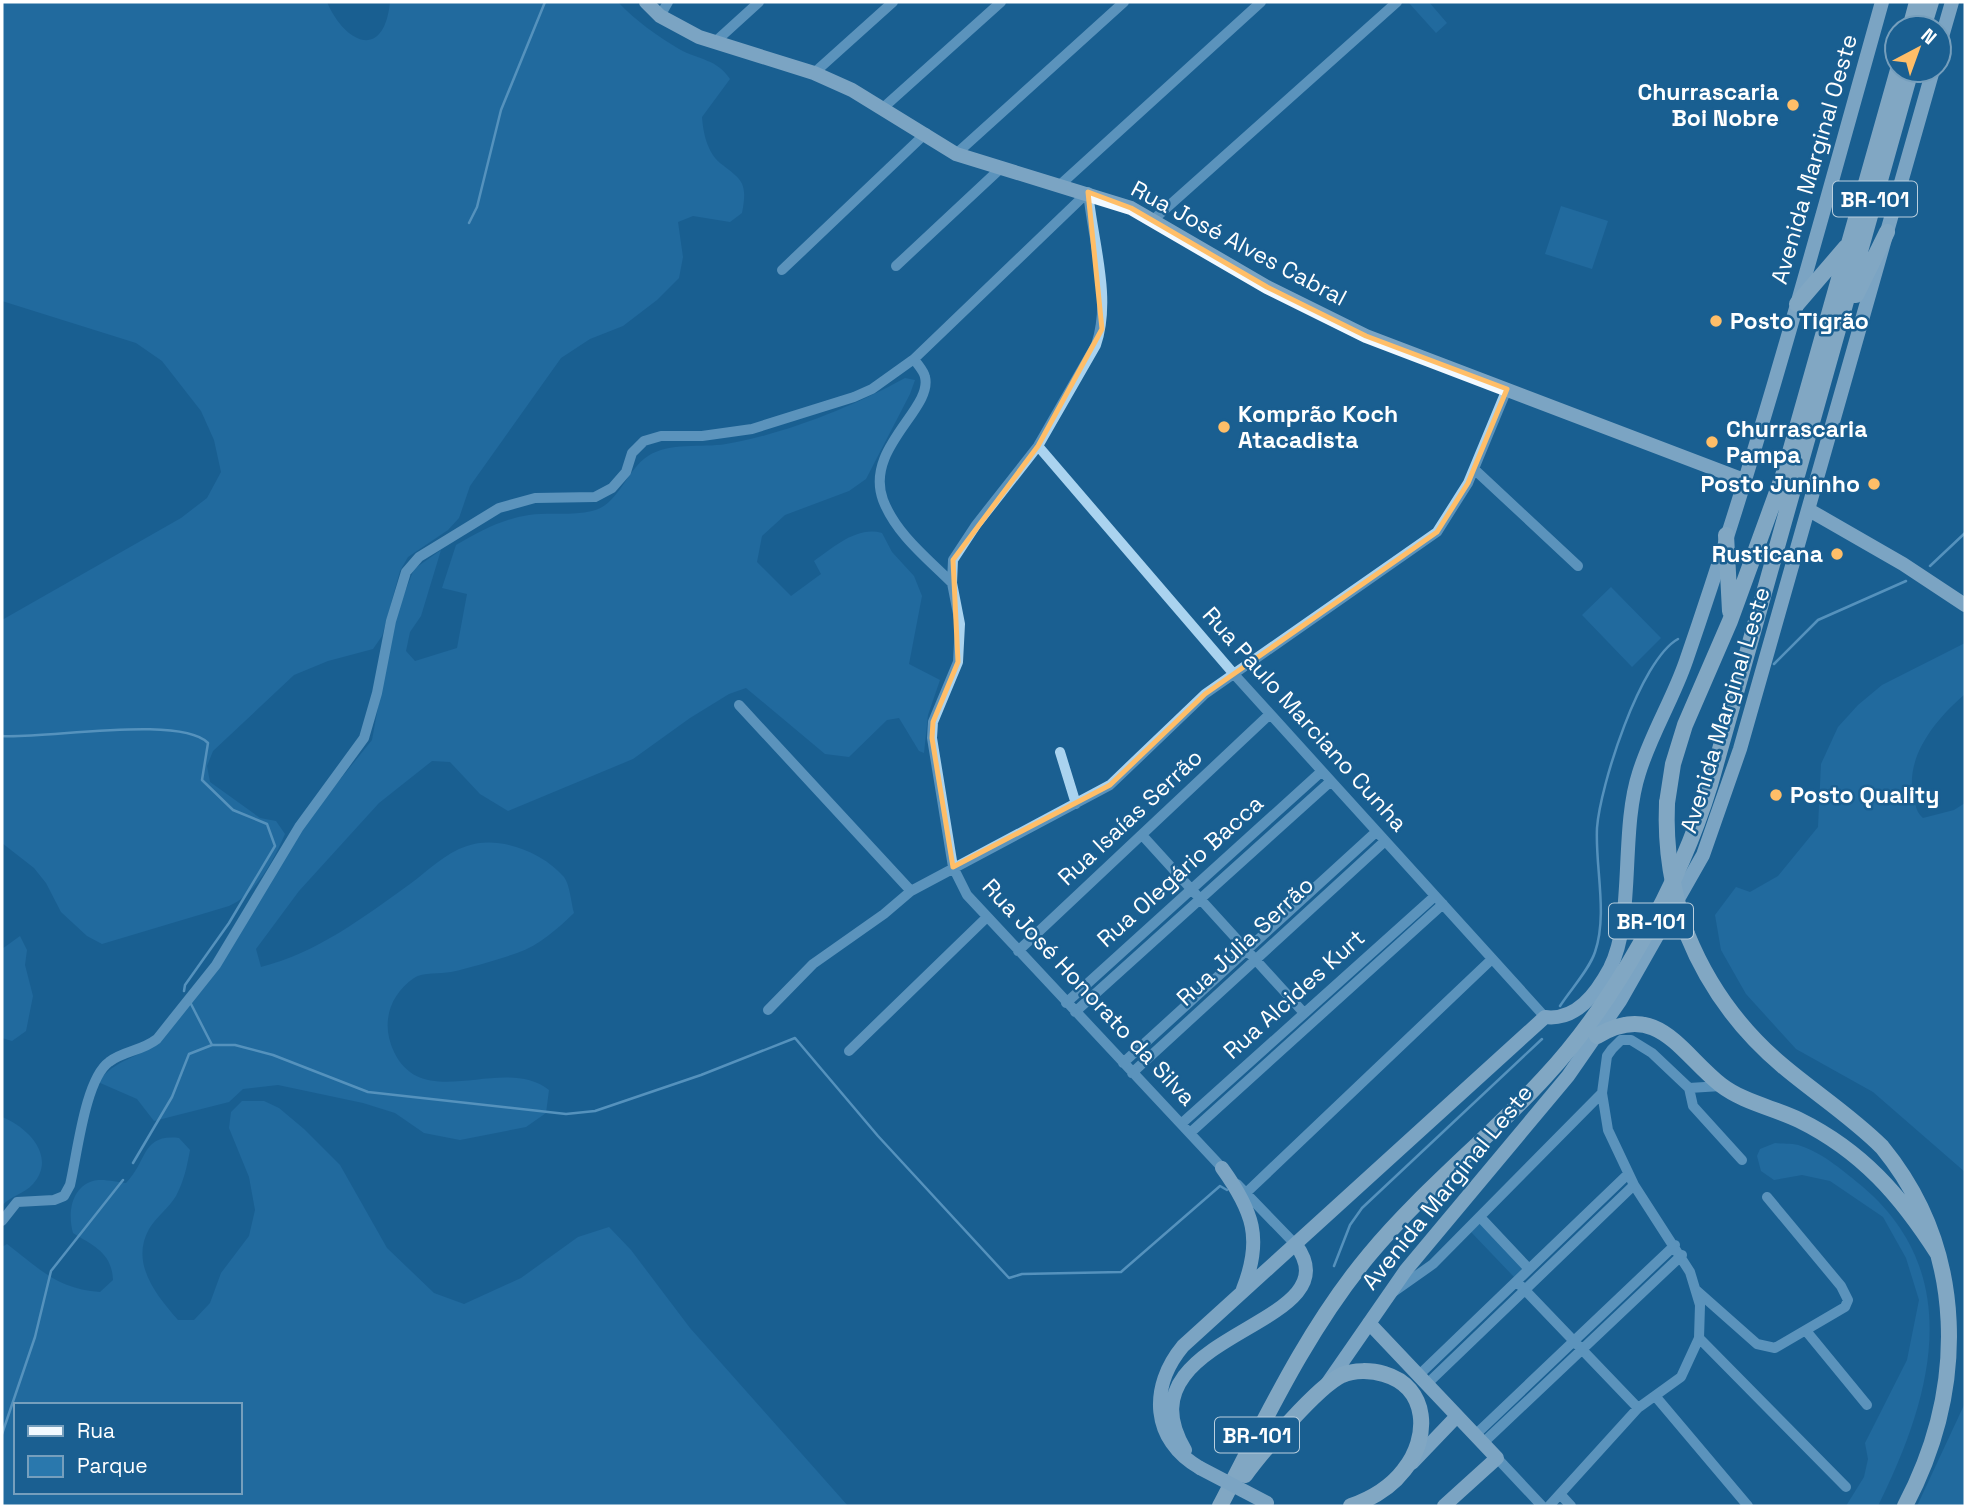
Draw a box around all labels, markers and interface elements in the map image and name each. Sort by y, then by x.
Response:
north arrow [1883,14,1953,84]
text: N [1916,23,1942,50]
street label: Avenida Marginal Oeste [1764,31,1864,287]
place label: Churrascaria Boi Nobre [1638,77,1779,133]
marker: Churrascaria Boi Nobre [1785,97,1801,113]
street label: Rua José Alves Cabral [1126,173,1352,313]
road number: BR-101 [1833,182,1917,216]
place label: Posto Tigrão [1730,306,1869,336]
marker: Posto Tigrão [1708,313,1724,329]
place label: Komprão Koch Atacadista [1238,399,1398,455]
place label: Churrascaria Pampa [1726,414,1867,470]
marker: Komprão Koch Atacadista [1216,419,1232,435]
marker: Churrascaria Pampa [1704,434,1720,450]
place label: Posto Juninho [1700,469,1860,499]
marker: Posto Juninho [1866,476,1882,492]
place label: Rusticana [1712,539,1823,569]
marker: Rusticana [1829,546,1845,562]
street label: Avenida Marginal Leste [1673,583,1777,837]
street label: Rua Paulo Marciano Cunha [1196,600,1414,838]
street label: Rua Isaías Serrão [1051,742,1209,892]
place label: Posto Quality [1790,780,1939,810]
marker: Posto Quality [1768,787,1784,803]
street label: Rua Olegário Bacca [1091,788,1269,954]
street label: Rua Júlia Serrão [1170,870,1320,1012]
street label: Rua José Honorato da Silva [976,872,1202,1112]
road number: BR-101 [1609,904,1693,939]
street label: Rua Alcides Kurt [1217,922,1371,1066]
street label: Avenida Marginal Leste [1355,1078,1539,1296]
legend [14,1403,242,1494]
text: Rua [77,1417,115,1444]
road number: BR-101 [1215,1418,1299,1452]
text: Parque [77,1452,148,1479]

